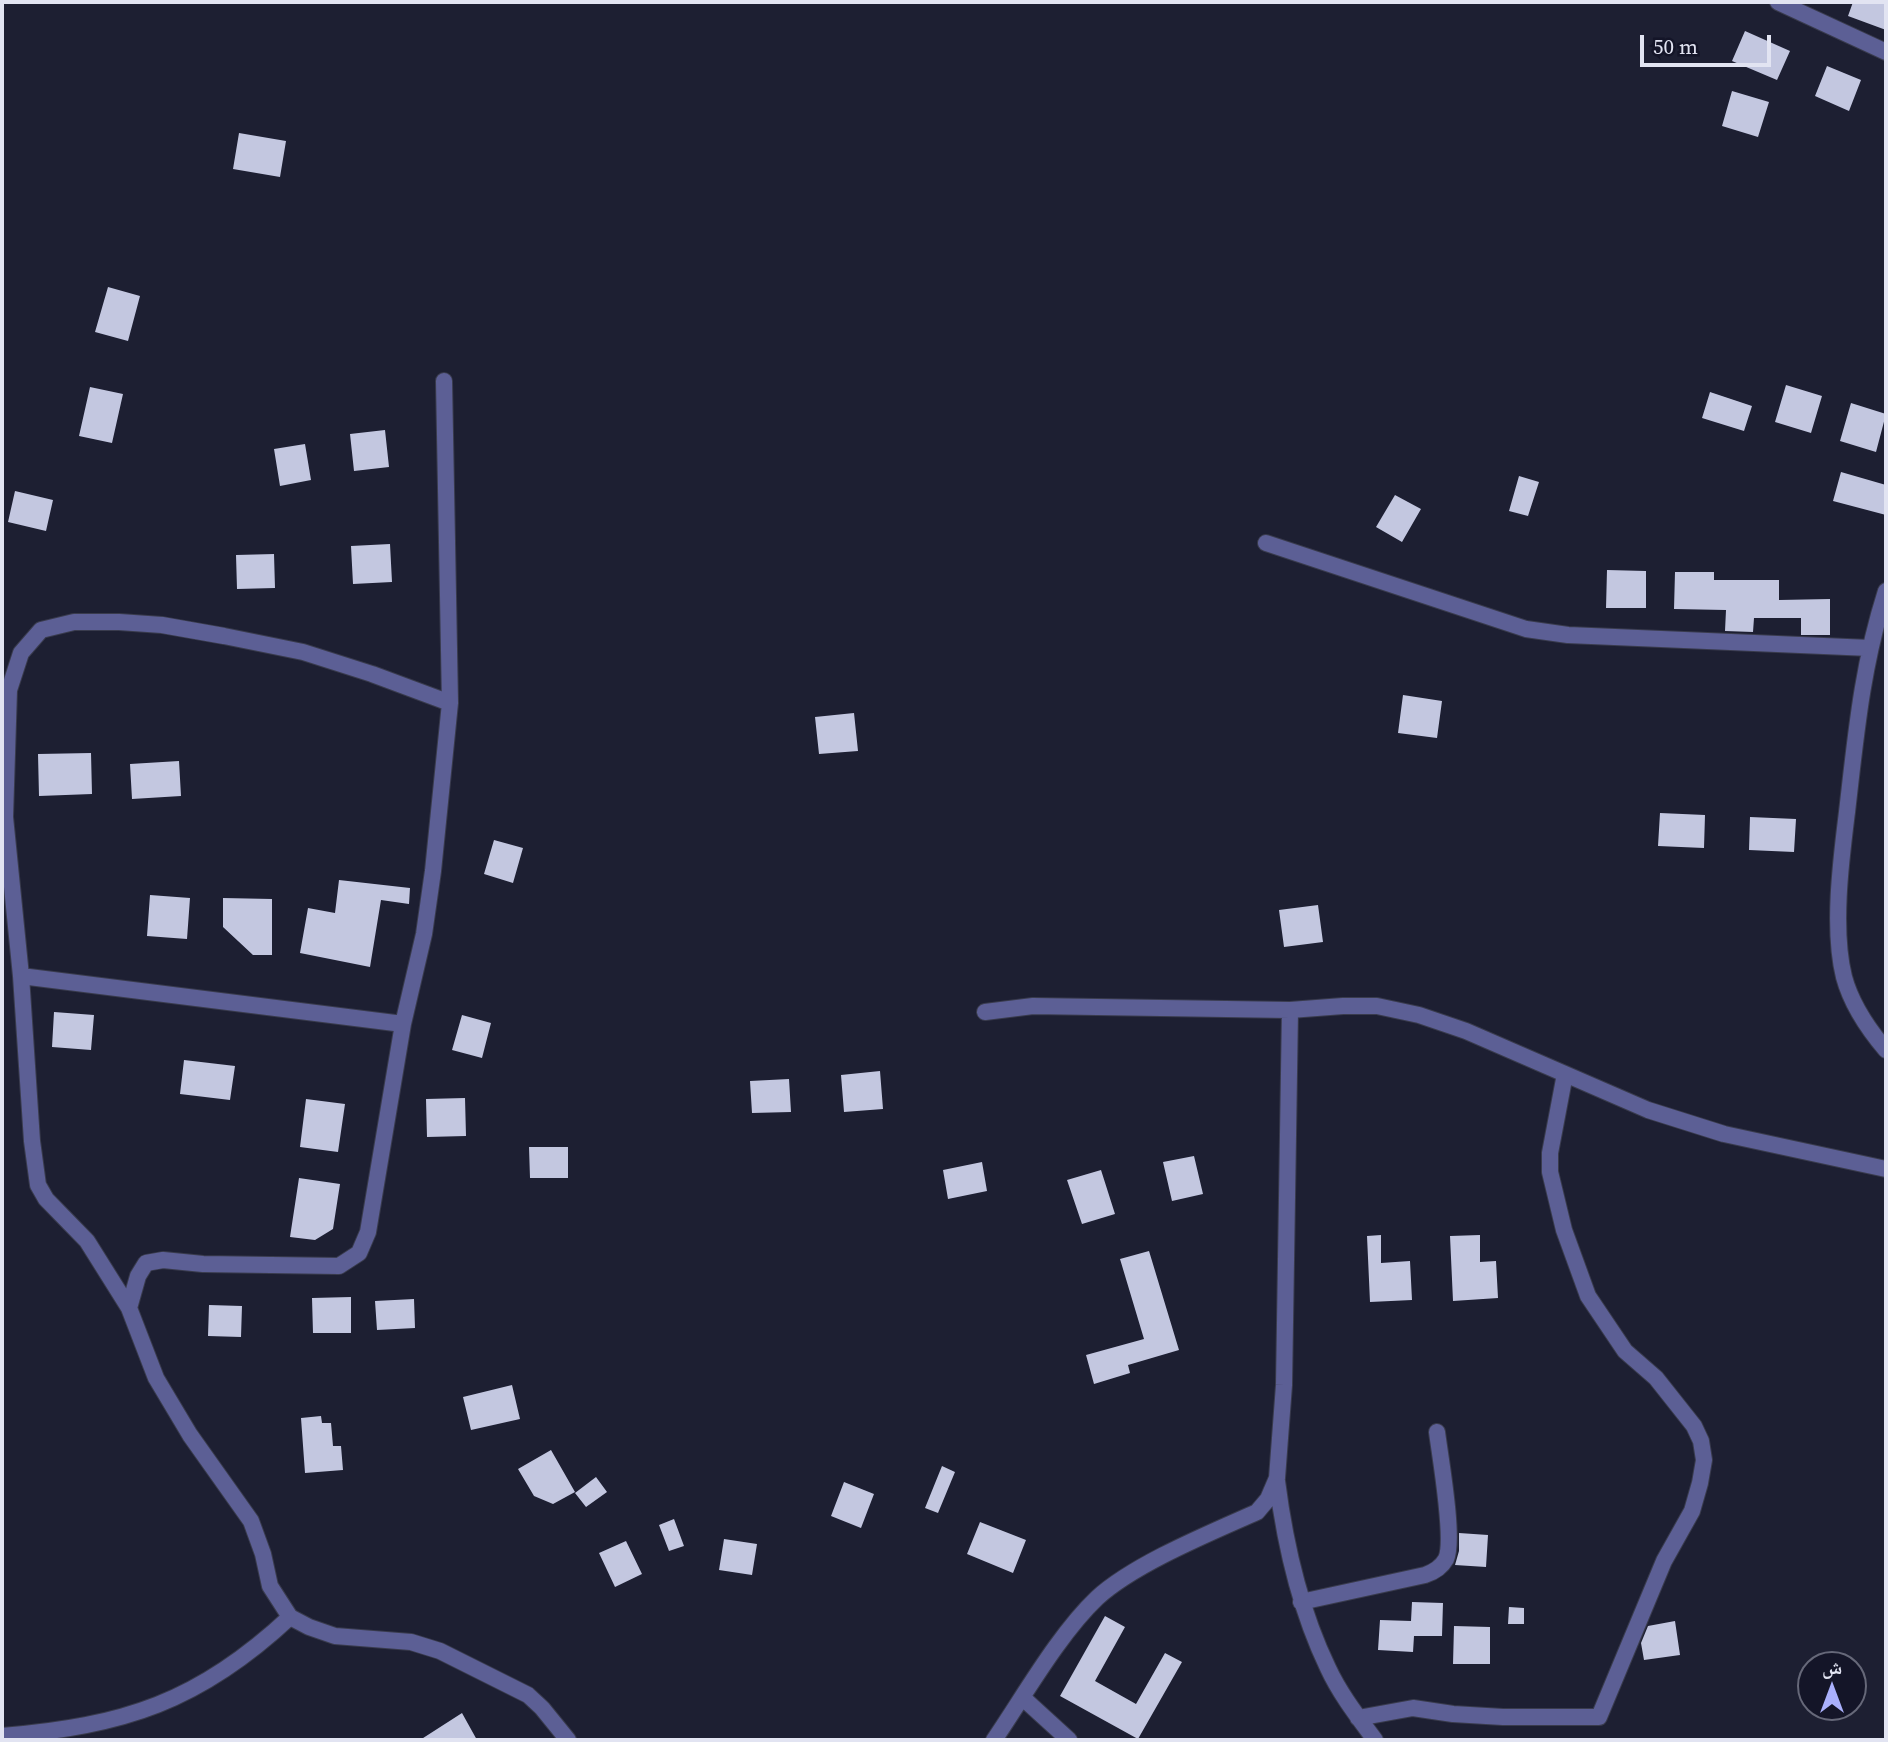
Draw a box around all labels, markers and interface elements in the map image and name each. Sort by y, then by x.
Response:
scale bar [1643,21,1774,65]
text: 50 m [1653,32,1698,61]
north arrow [1797,1651,1867,1721]
text: ش [1822,1654,1842,1680]

